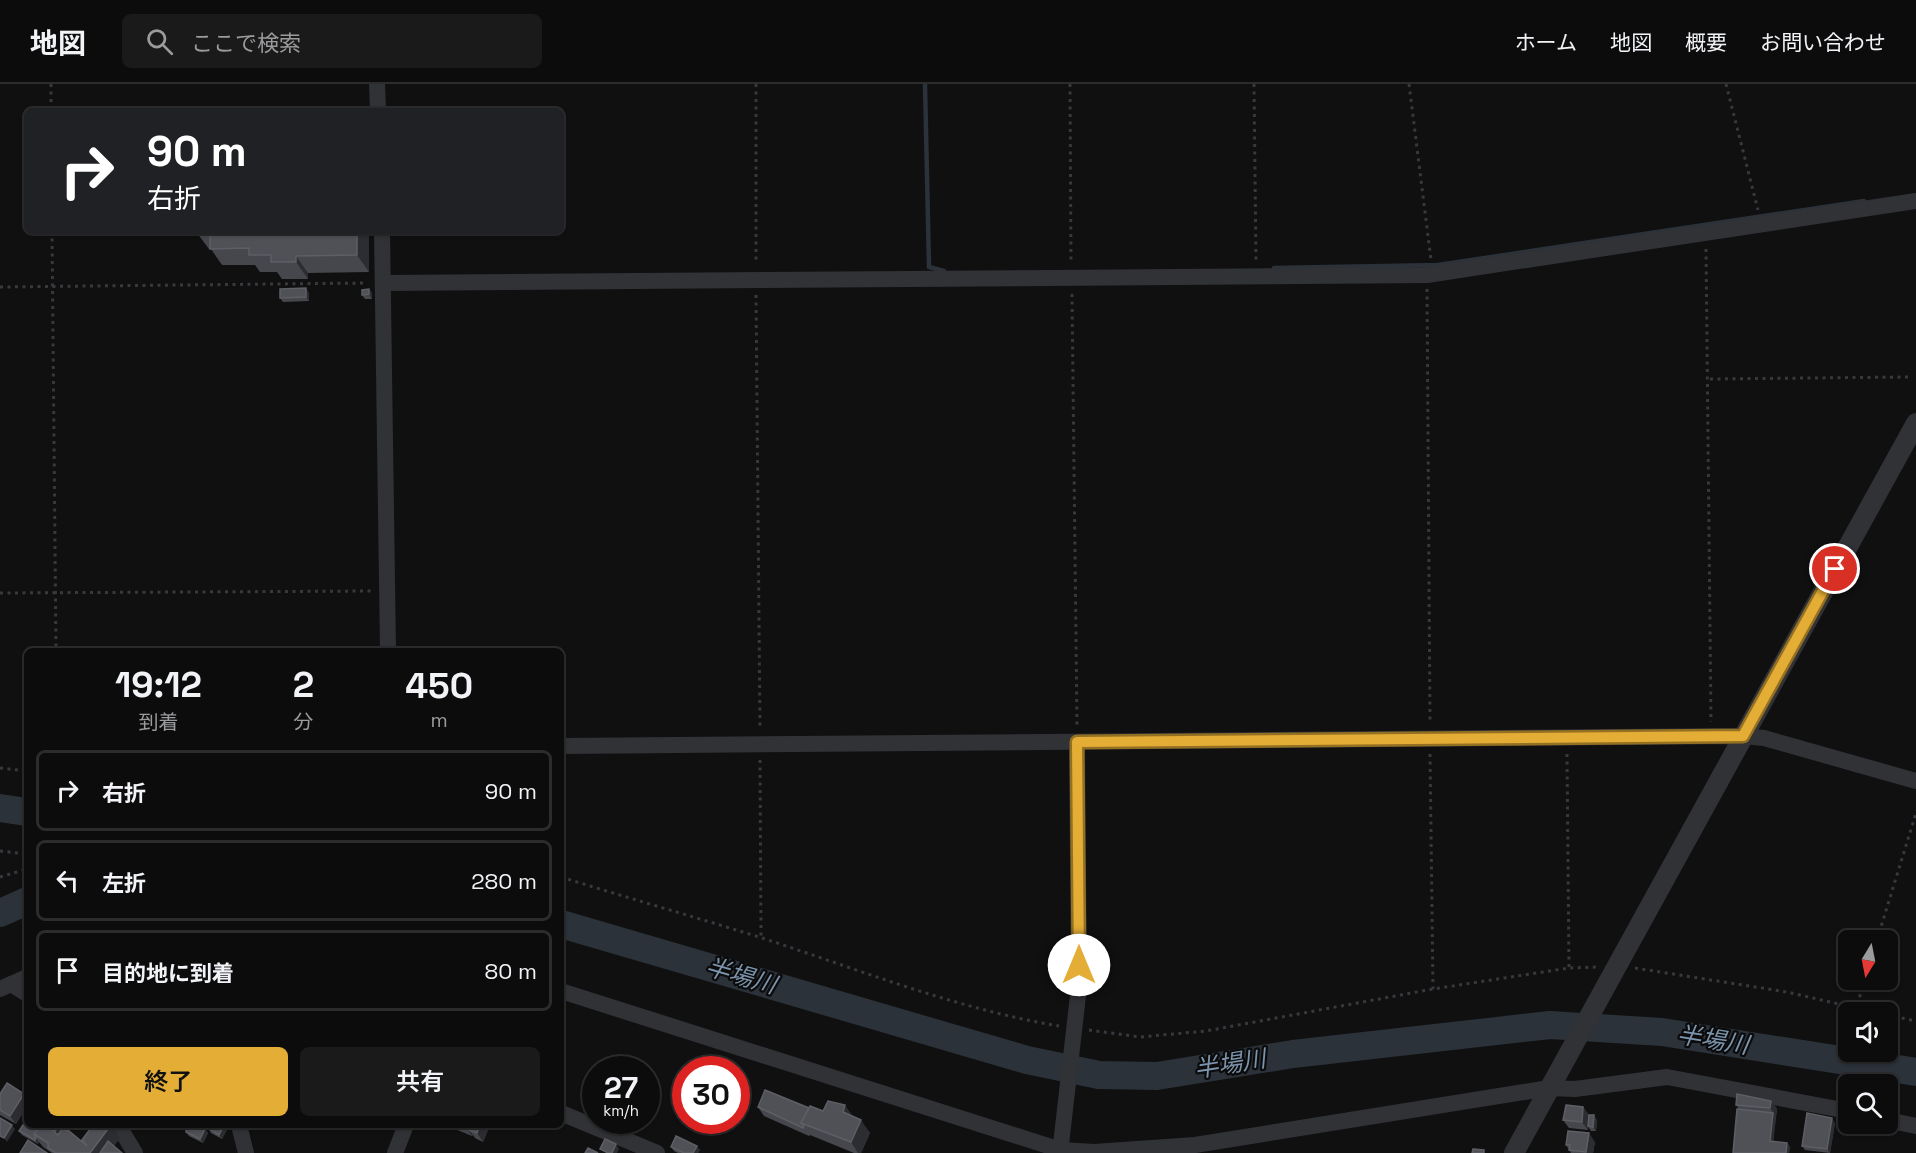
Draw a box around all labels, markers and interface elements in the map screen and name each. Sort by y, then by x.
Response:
search box [122,14,542,68]
text: 地図 [30,25,86,61]
icon: search [143,25,176,58]
text: ここで検索 [191,29,301,57]
text: ホーム [1515,29,1577,56]
text: 地図 [1610,29,1652,56]
text: 概要 [1685,29,1727,56]
text: お問い合わせ [1760,29,1886,56]
text: 90 m [147,125,247,178]
icon: right [48,132,126,210]
text: 右折 [147,181,201,216]
pin [1809,543,1860,594]
icon: arrive [1818,552,1851,585]
text: 19:12 [115,662,202,708]
text: 2 [293,662,314,708]
text: 450 [405,663,473,709]
text: m [431,707,448,733]
text: 到着 [138,709,178,735]
text: 分 [294,709,314,735]
icon: right [51,774,84,807]
text: 90 m [485,777,537,805]
text: 右折 [102,779,146,807]
icon: left [51,864,84,897]
text: 280 m [471,867,537,895]
text: 左折 [102,869,146,897]
north arrow [1838,930,1898,990]
map controls [1838,930,1898,1134]
position arrow [1047,933,1111,997]
water label: 半場川 [702,951,783,1001]
icon: arrive [51,954,84,987]
text: 80 m [485,957,537,985]
text: 目的地に到着 [102,959,234,987]
button: sound [1838,1002,1898,1062]
water label: 半場川 [1675,1019,1754,1061]
water label: 半場川 [1192,1042,1271,1084]
button: 終了 [48,1047,288,1116]
button: 共有 [300,1047,540,1116]
speed limit sign: 30 [672,1056,750,1134]
text: 27 [604,1068,638,1107]
button: search [1838,1074,1898,1134]
text: km/h [603,1101,639,1120]

